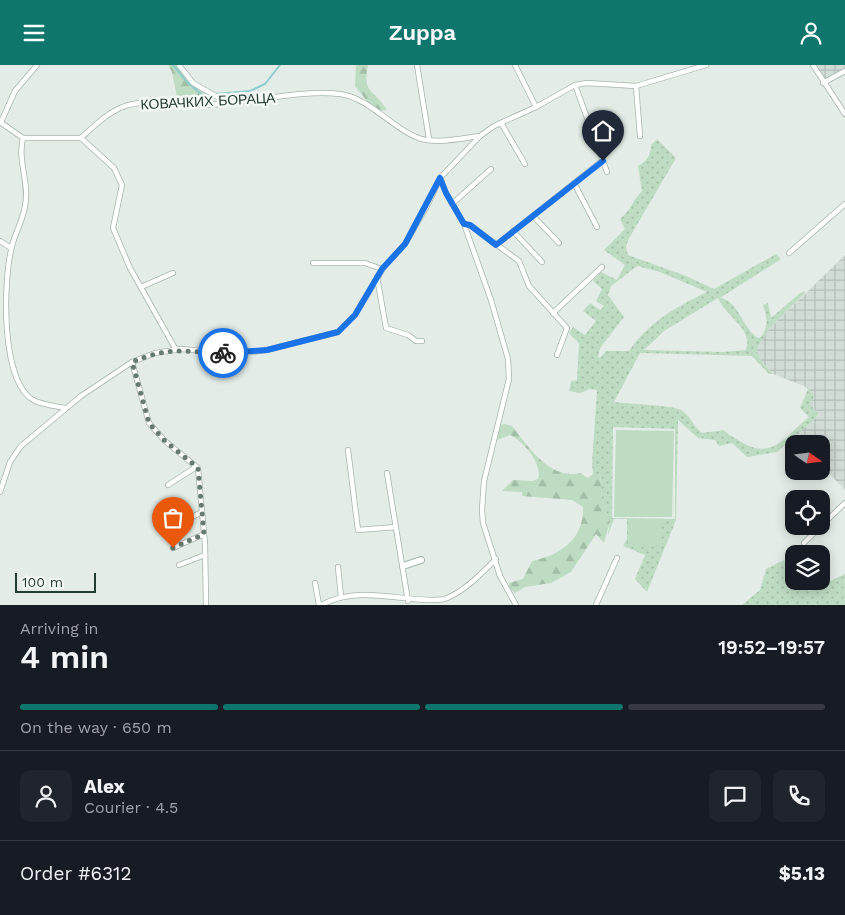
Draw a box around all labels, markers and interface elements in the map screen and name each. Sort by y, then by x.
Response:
icon: menu [20,19,48,47]
icon: person [797,19,825,47]
text: Zuppa [389,20,456,45]
street label: КОВАЧКИХ БОРАЦА [140,89,276,113]
pin [582,110,624,161]
icon: home [589,117,617,145]
courier [198,328,248,378]
icon: bike [209,339,237,367]
north arrow [785,435,830,480]
map controls [785,435,830,590]
button: locate [785,490,830,535]
pin [152,497,194,548]
icon: bag [159,504,187,532]
button: layers [785,545,830,590]
scale bar [15,570,96,593]
text: 100 m [22,574,63,590]
text: Arriving in [20,619,98,638]
text: 19:52–19:57 [718,636,825,659]
text: 4 min [20,638,109,676]
text: On the way · 650 m [20,718,172,737]
button: person [20,770,72,822]
button: chat [709,770,761,822]
button: phone [773,770,825,822]
text: Alex [84,775,125,798]
text: Courier · 4.5 [84,798,178,817]
text: Order #6312 [20,862,132,885]
text: $5.13 [779,862,825,885]

